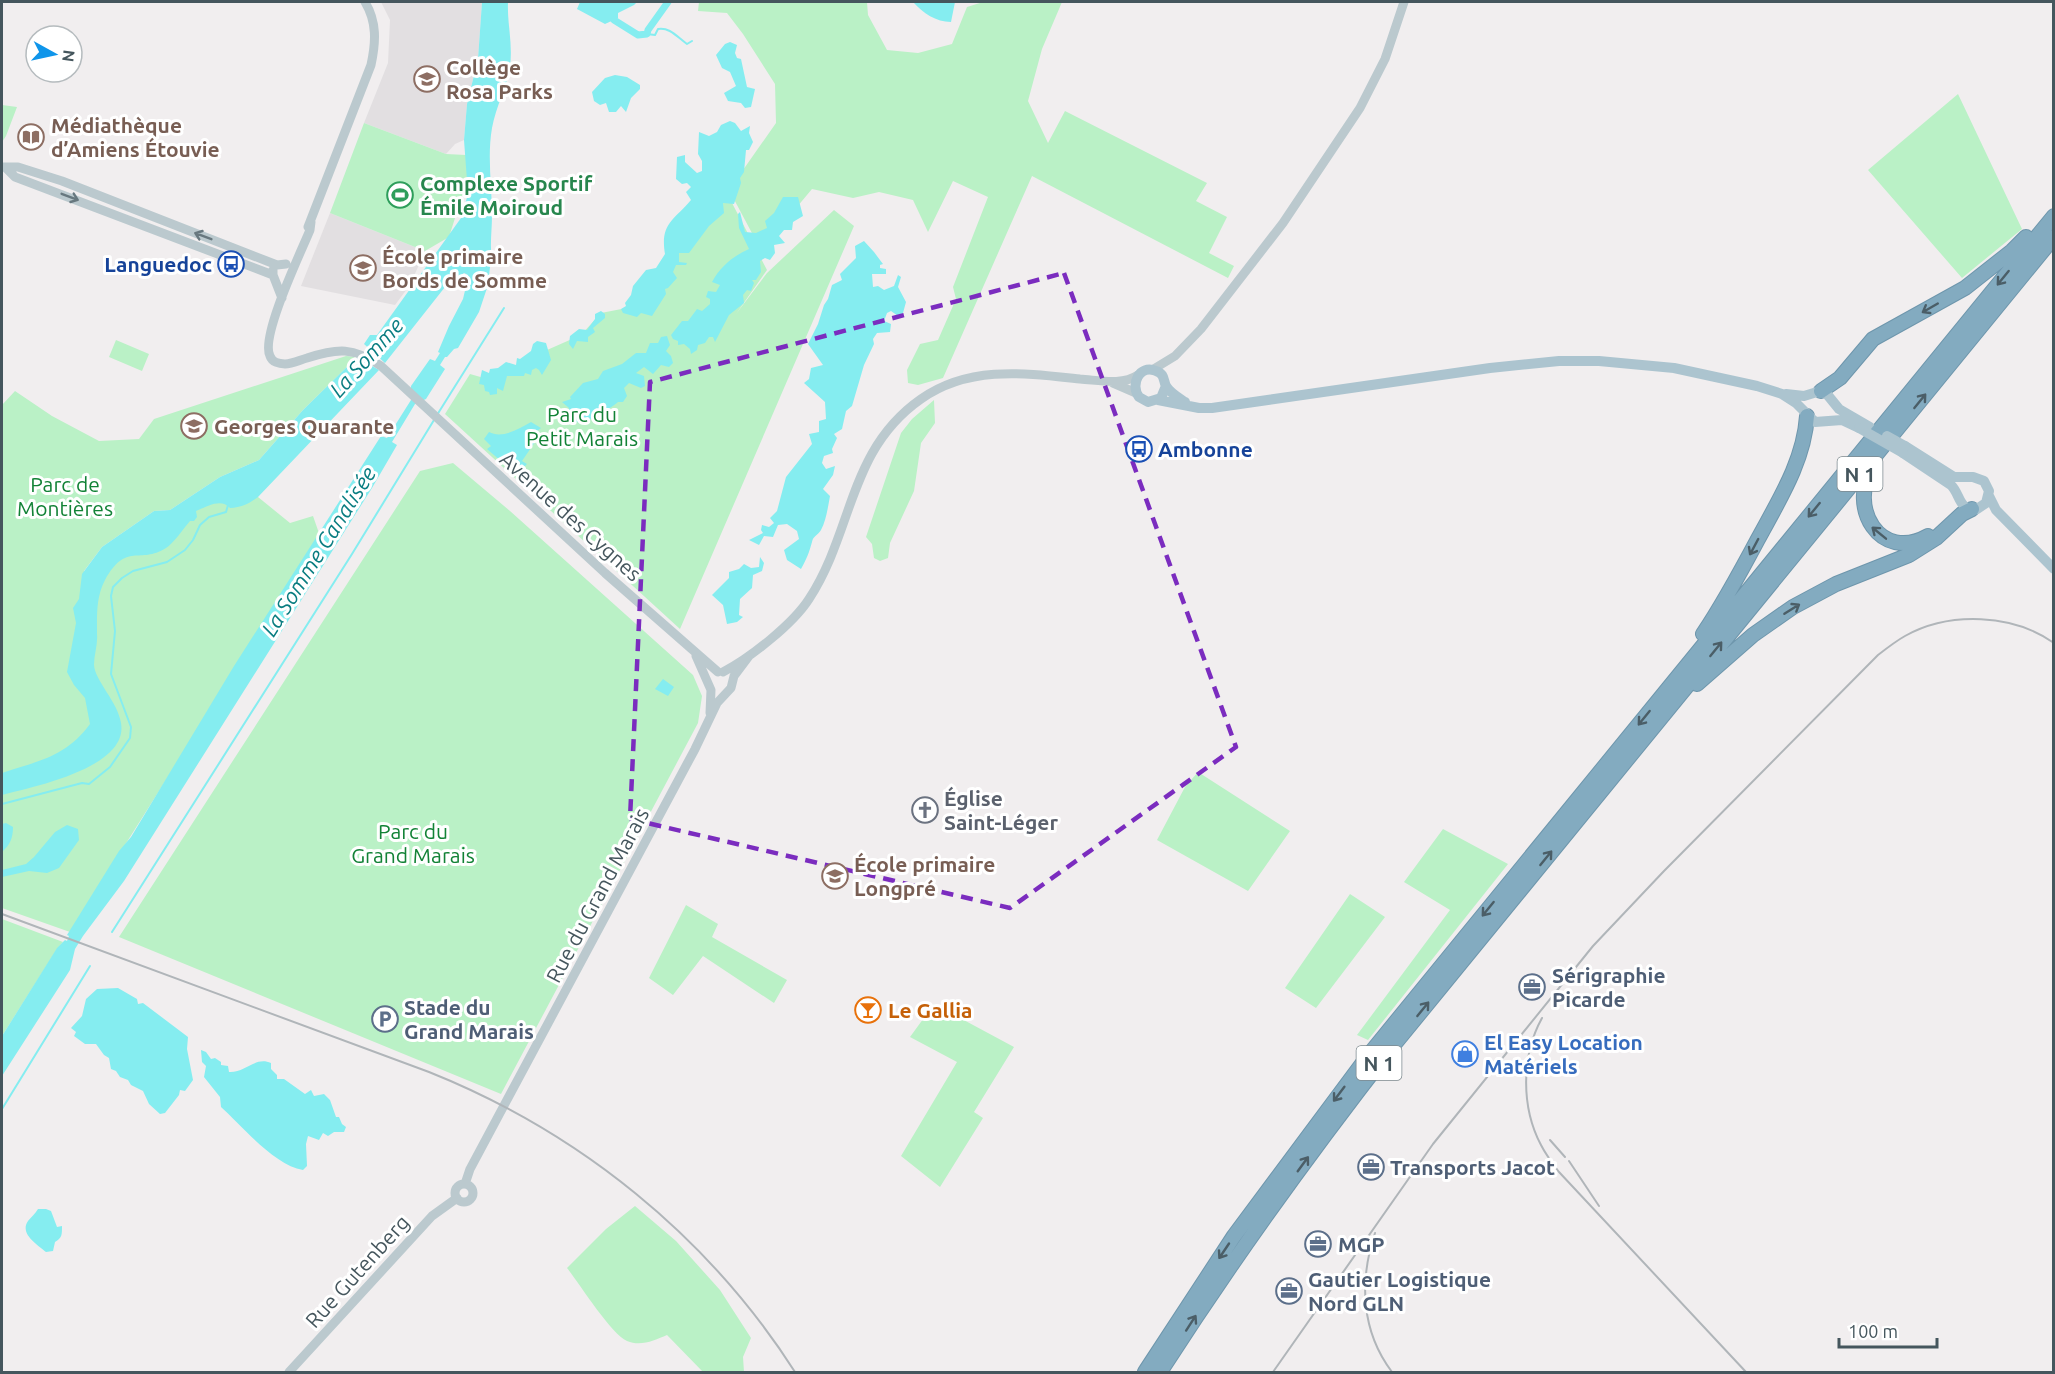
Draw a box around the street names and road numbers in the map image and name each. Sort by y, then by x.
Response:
street label: Avenue des Cygnes [496,446,646,586]
road number: N 1 [1838,457,1882,491]
street label: Rue du Grand Marais [541,804,653,986]
road number: N 1 [1356,1046,1402,1080]
street label: Rue Gutenberg [300,1210,414,1332]

